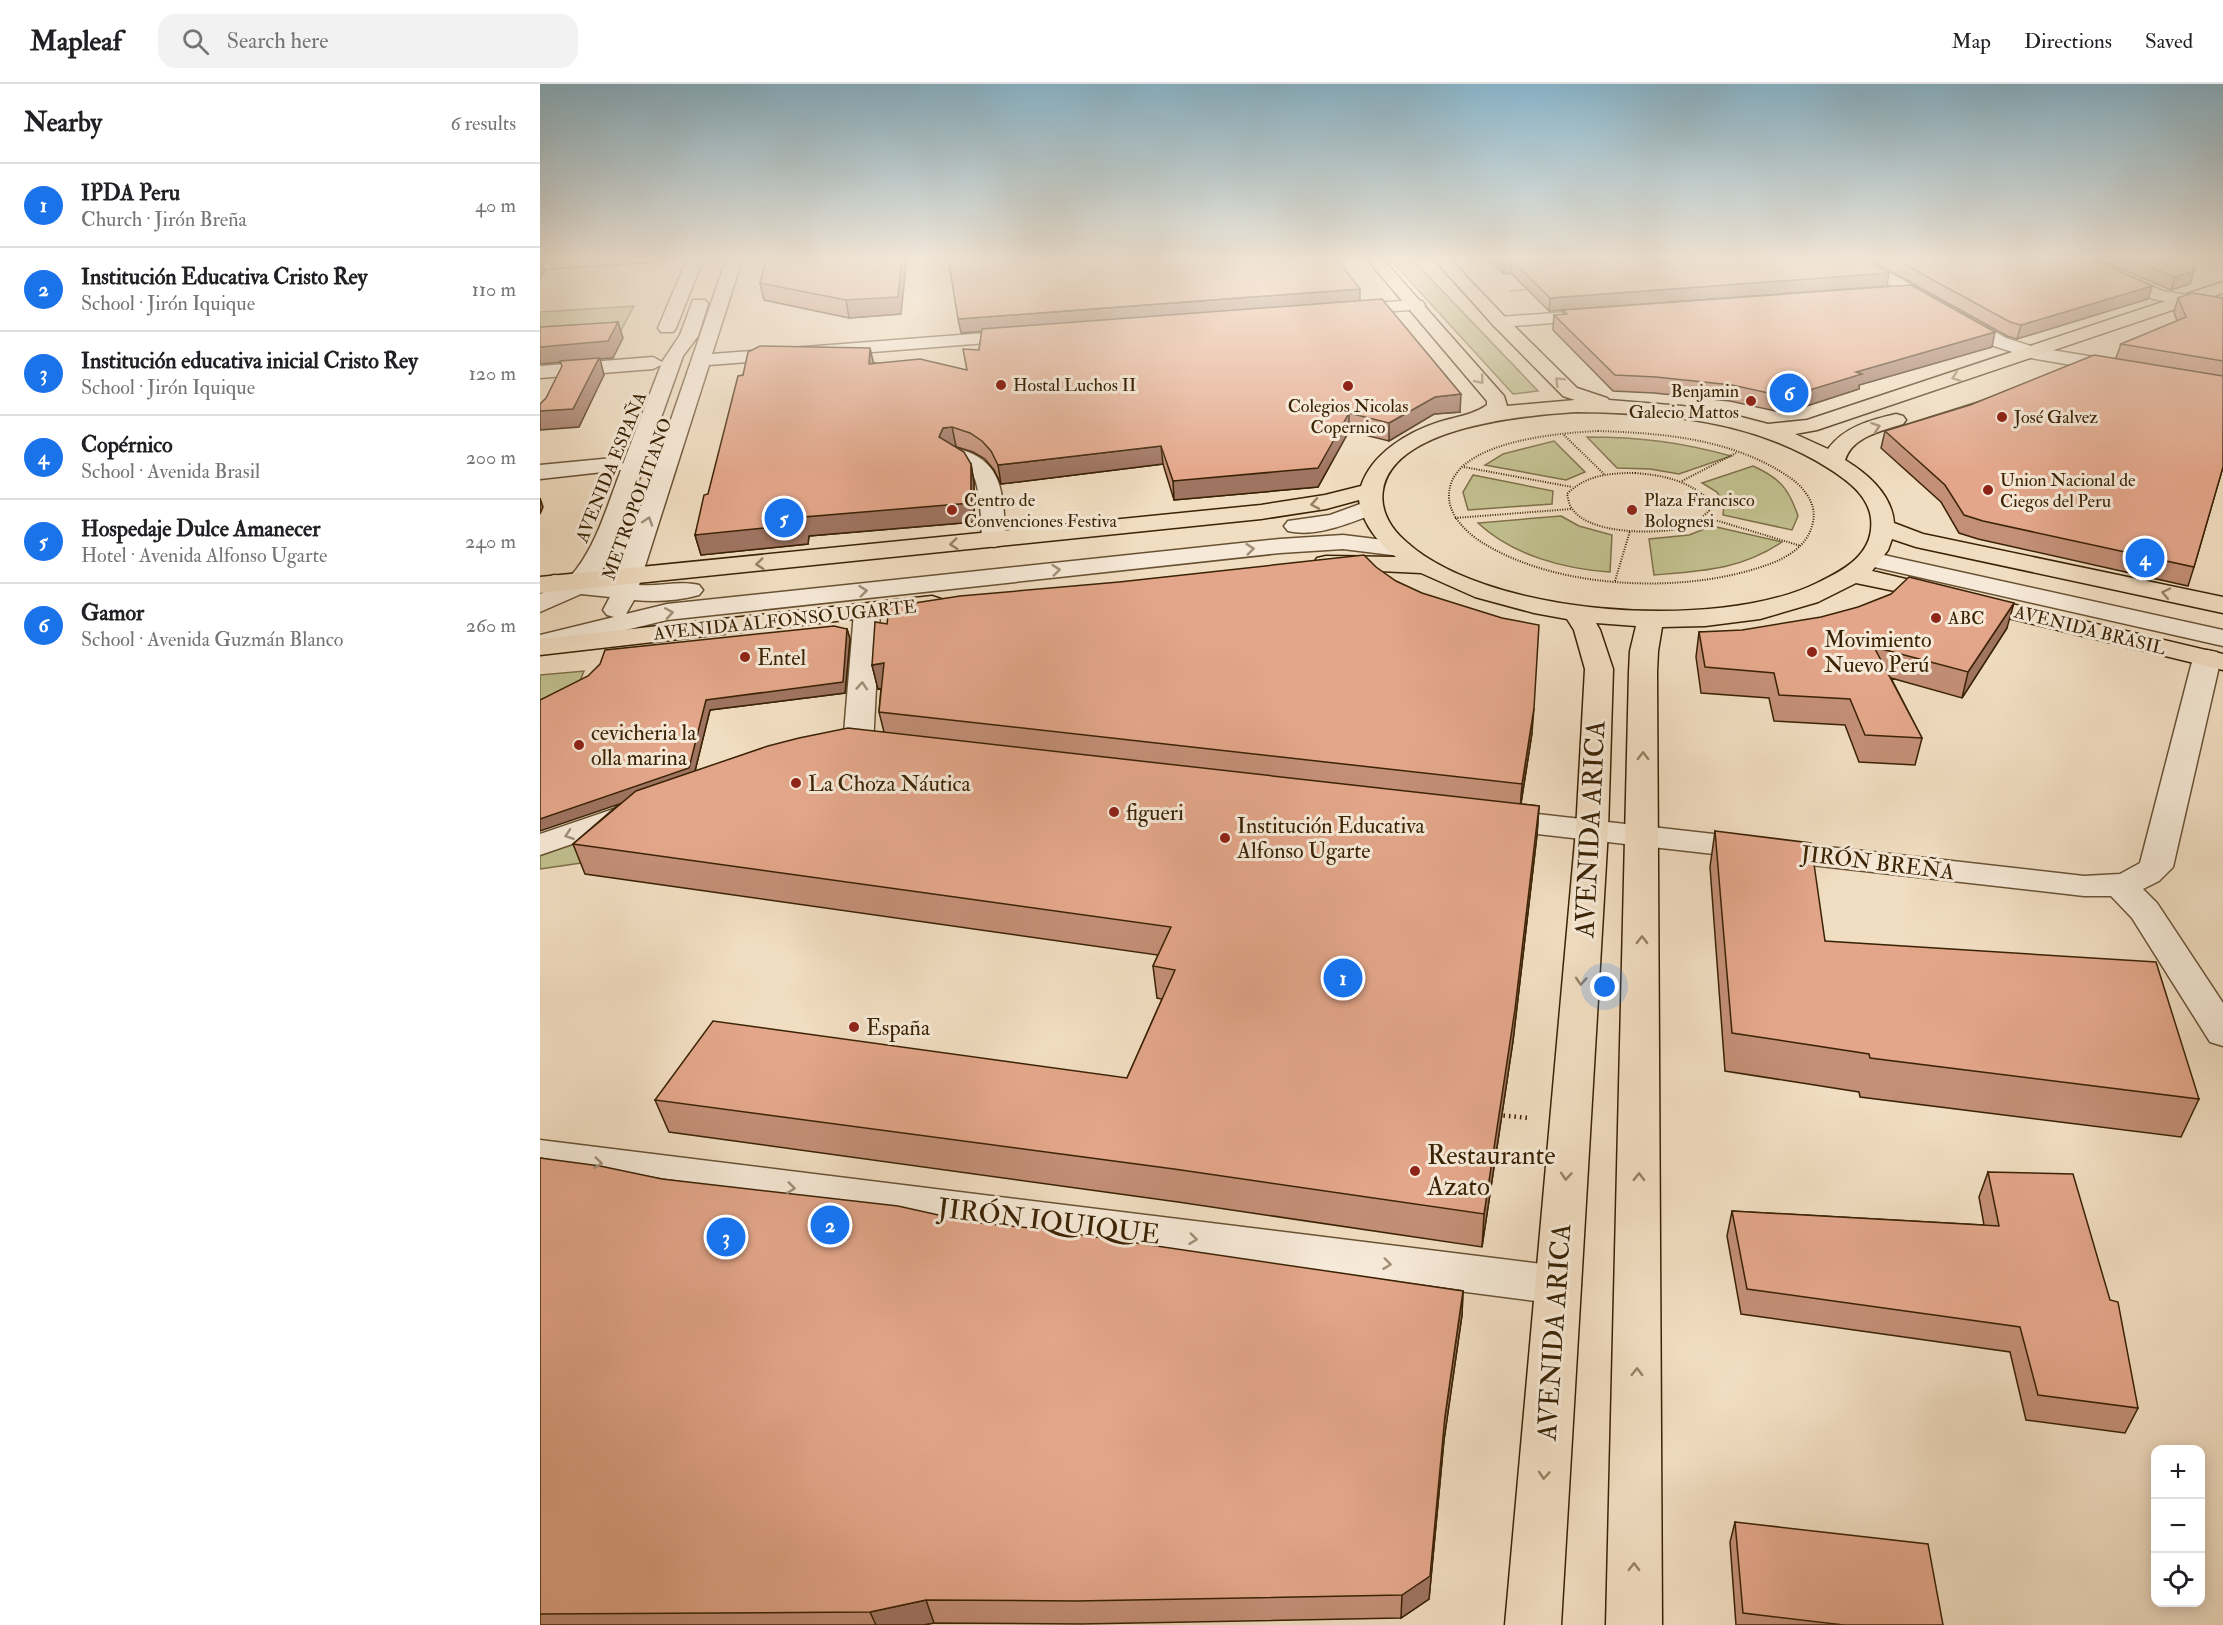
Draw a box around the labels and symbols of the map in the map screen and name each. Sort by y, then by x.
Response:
pin: 6 [1770,370,1808,416]
one-way arrow [1951,370,1962,382]
place label: Hostal Luchos II [1013,374,1136,397]
one-way arrow [1473,374,1484,385]
one-way arrow [1555,377,1565,388]
marker: Hostal Luchos II [994,378,1008,392]
marker: Colegios Nicolas Copernico [1341,379,1355,393]
place label: Benjamin Galecio Mattos [1629,380,1739,424]
street label: AVENIDA ESPAÑA [570,388,652,547]
marker: Benjamin Galecio Mattos [1744,394,1758,408]
place label: Colegios Nicolas Copernico [1288,395,1408,439]
place label: José Galvez [2013,406,2098,429]
marker: José Galvez [1995,410,2009,424]
street label: METROPOLITANO [597,415,677,583]
one-way arrow [1871,422,1881,434]
place label: Union Nacional de Ciegos del Peru [2000,469,2136,513]
marker: Union Nacional de Ciegos del Peru [1981,483,1995,497]
place label: Centro de Convenciones Festiva [964,489,1117,533]
place label: Plaza Francisco Bolognesi [1644,489,1755,533]
pin: 5 [764,496,804,540]
one-way arrow [1310,497,1320,510]
marker: Centro de Convenciones Festiva [945,503,959,517]
marker: Plaza Francisco Bolognesi [1625,503,1639,517]
one-way arrow [640,516,653,527]
pin: 4 [2126,536,2164,580]
one-way arrow [949,537,959,550]
one-way arrow [1246,543,1255,556]
one-way arrow [755,557,764,570]
one-way arrow [1052,564,1061,577]
one-way arrow [858,585,867,598]
one-way arrow [2161,587,2171,600]
street label: AVENIDA ALFONSO UGARTE [652,595,918,646]
street label: AVENIDA BRASIL [2011,600,2168,660]
one-way arrow [664,607,673,619]
place label: ABC [1947,607,1984,630]
marker: ABC [1929,611,1943,625]
place label: Movimiento Nuevo Perú [1824,626,1932,679]
place label: Entel [757,644,806,672]
marker: Movimiento Nuevo Perú [1805,645,1819,659]
marker: Entel [738,650,752,664]
one-way arrow [855,682,868,691]
place label: cevicheria la olla marina [591,719,697,772]
street label: AVENIDA ARICA [1568,719,1613,940]
marker: cevicheria la olla marina [572,738,586,752]
one-way arrow [1637,752,1649,761]
place label: La Choza Náutica [808,770,971,798]
marker: La Choza Náutica [789,776,803,790]
place label: figueri [1126,799,1184,827]
marker: figueri [1107,805,1121,819]
place label: Institución Educativa Alfonso Ugarte [1236,812,1426,865]
one-way arrow [564,827,575,840]
marker: Institución Educativa Alfonso Ugarte [1218,831,1232,845]
street label: JIRÓN BREÑA [1799,839,1956,886]
one-way arrow [1636,935,1648,944]
pin: 1 [1324,956,1362,1000]
your location [1590,972,1619,1001]
one-way arrow [1575,977,1588,986]
place label: España [866,1014,931,1043]
marker: España [847,1020,861,1034]
place label: Restaurante Azato [1426,1139,1555,1203]
one-way arrow [593,1156,603,1169]
marker: Restaurante Azato [1408,1164,1422,1178]
one-way arrow [1560,1171,1573,1180]
one-way arrow [1633,1172,1645,1181]
one-way arrow [787,1181,796,1193]
street label: JIRÓN IQUIQUE [935,1190,1162,1251]
pin: 2 [810,1202,850,1248]
pin: 3 [706,1214,746,1260]
street label: AVENIDA ARICA [1530,1222,1579,1443]
one-way arrow [1189,1232,1198,1245]
one-way arrow [1382,1257,1391,1269]
one-way arrow [1631,1367,1643,1376]
one-way arrow [1538,1470,1551,1479]
one-way arrow [1628,1562,1641,1571]

